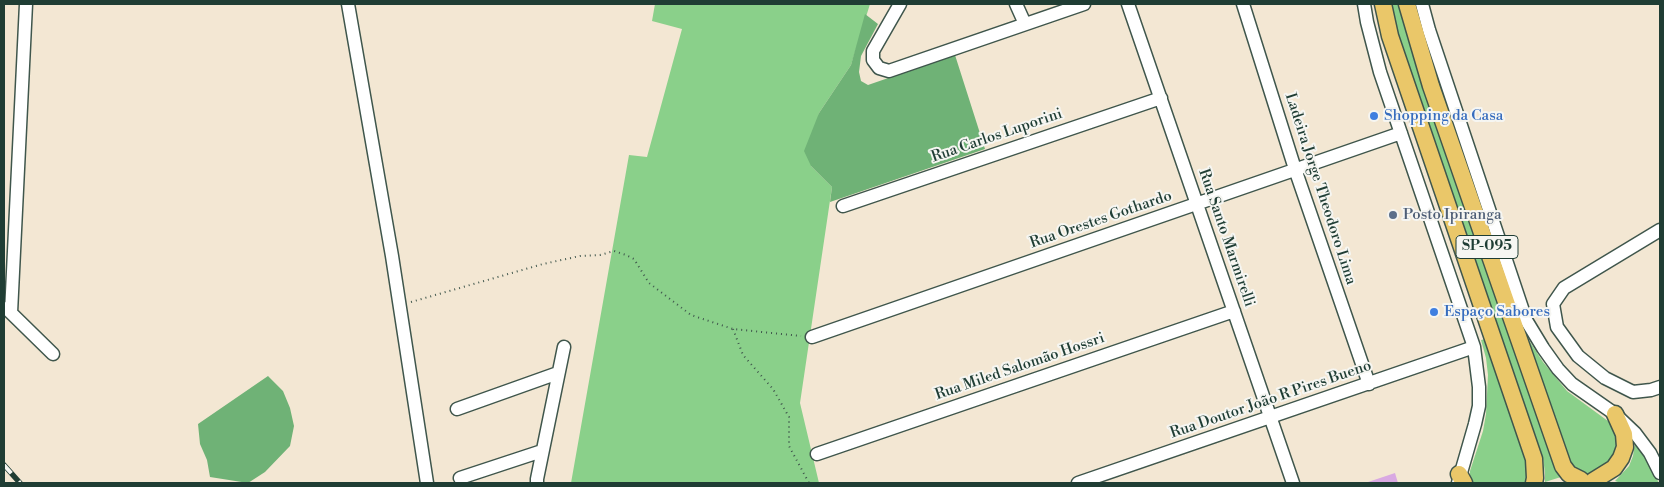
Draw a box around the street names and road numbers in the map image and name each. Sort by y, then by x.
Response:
street label: Ladeira Jorge Theodoro Lima [1280,91,1360,287]
street label: Rua Carlos Luporini [929,105,1065,167]
street label: Rua Santo Marmirelli [1194,167,1258,309]
street label: Rua Orestes Gothardo [1028,187,1174,253]
road number: SP-095 [1456,236,1518,258]
street label: Rua Miled Salomão Hossri [933,330,1107,404]
street label: Rua Doutor João R Pires Bueno [1168,357,1374,443]

